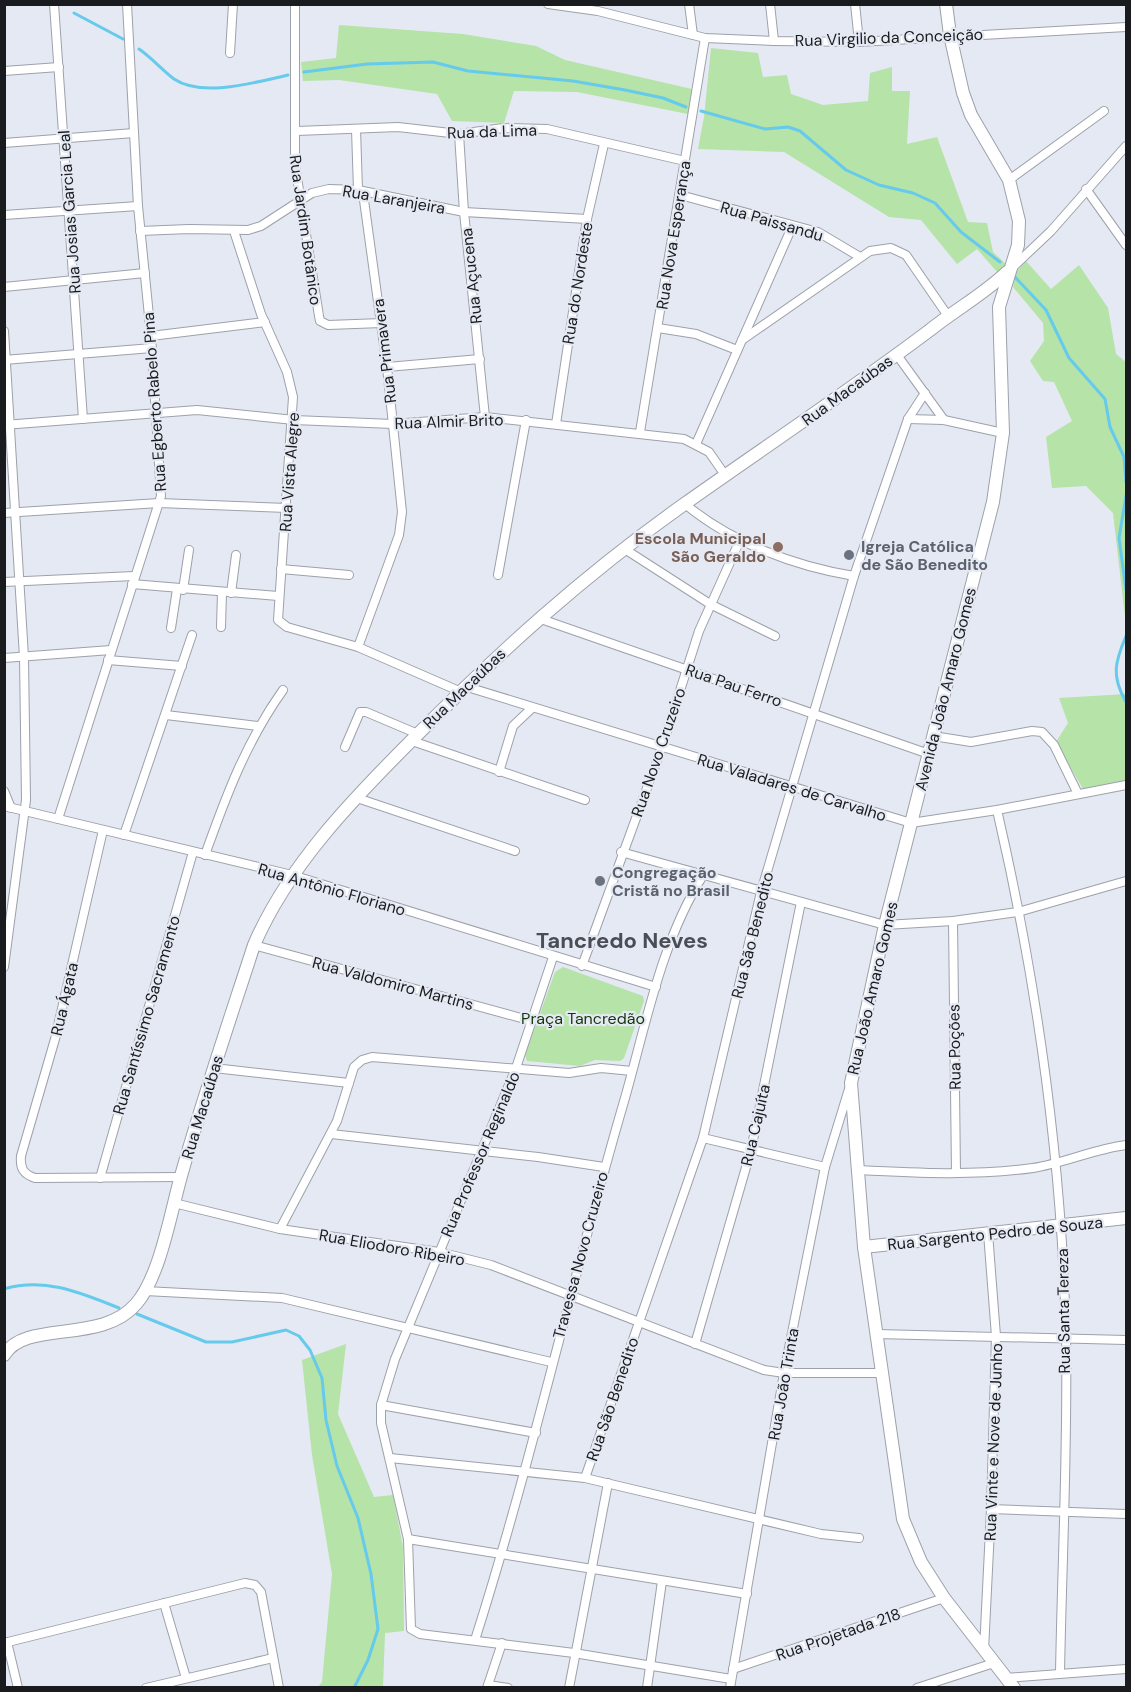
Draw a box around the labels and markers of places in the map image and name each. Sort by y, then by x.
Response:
place label: Escola Municipal São Geraldo [635,528,766,567]
place label: Igreja Católica de São Benedito [861,536,988,575]
marker: Escola Municipal São Geraldo [771,540,785,554]
marker: Igreja Católica de São Benedito [842,548,856,562]
place label: Congregação Cristã no Brasil [612,862,730,901]
marker: Congregação Cristã no Brasil [593,874,607,888]

